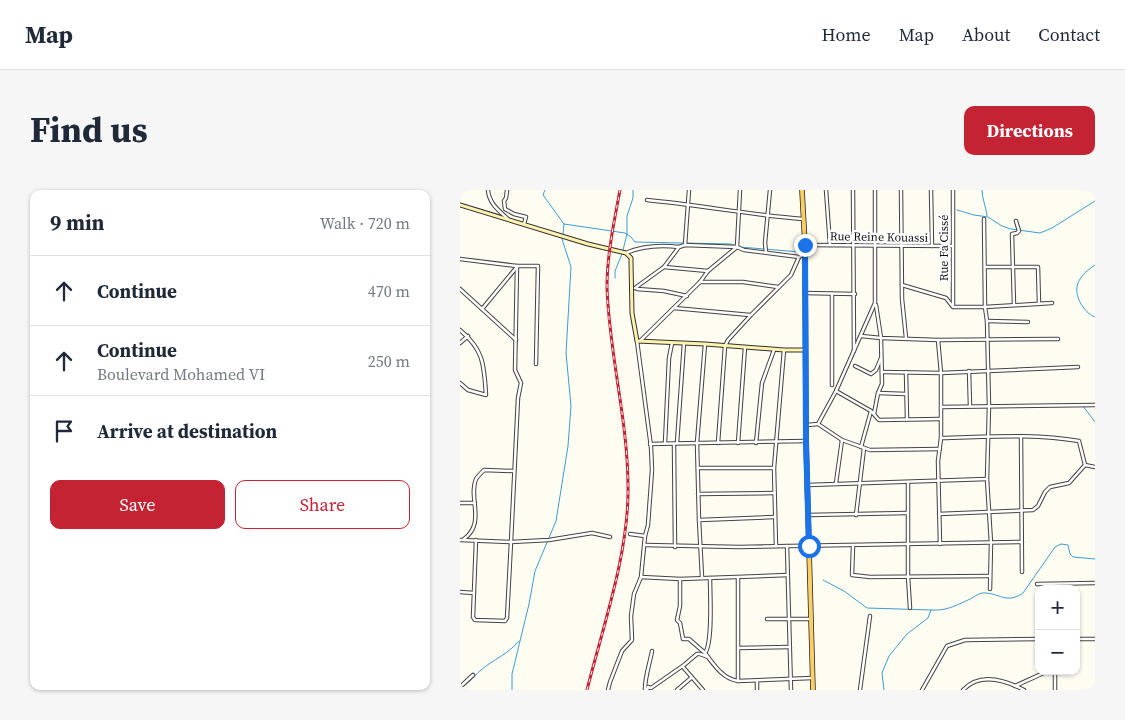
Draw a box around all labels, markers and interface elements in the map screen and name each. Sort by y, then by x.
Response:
text: Map [25,18,73,51]
text: Home [822,22,871,47]
text: Map [899,22,934,47]
text: About [962,22,1010,47]
text: Contact [1038,22,1100,47]
text: Find us [30,106,148,154]
button: Directions [964,106,1095,155]
text: 9 min [50,208,105,237]
text: Walk · 720 m [320,212,410,234]
street label: Rue Fa Cissé [936,215,952,281]
street label: Rue Reine Kouassi [830,228,929,246]
route end [794,234,817,257]
icon: ahead [50,277,78,305]
text: Continue [97,278,177,304]
text: 470 m [368,280,410,302]
text: Continue [97,337,177,363]
icon: ahead [50,347,78,375]
text: 250 m [368,350,410,372]
text: Boulevard Mohamed VI [97,363,265,385]
icon: arrive [50,417,78,445]
text: Arrive at destination [97,418,277,444]
button: Save [50,480,225,529]
button: Share [235,480,410,529]
route start [798,535,821,558]
map controls [1035,585,1080,675]
button: + [1035,585,1080,630]
button: − [1035,630,1080,675]

